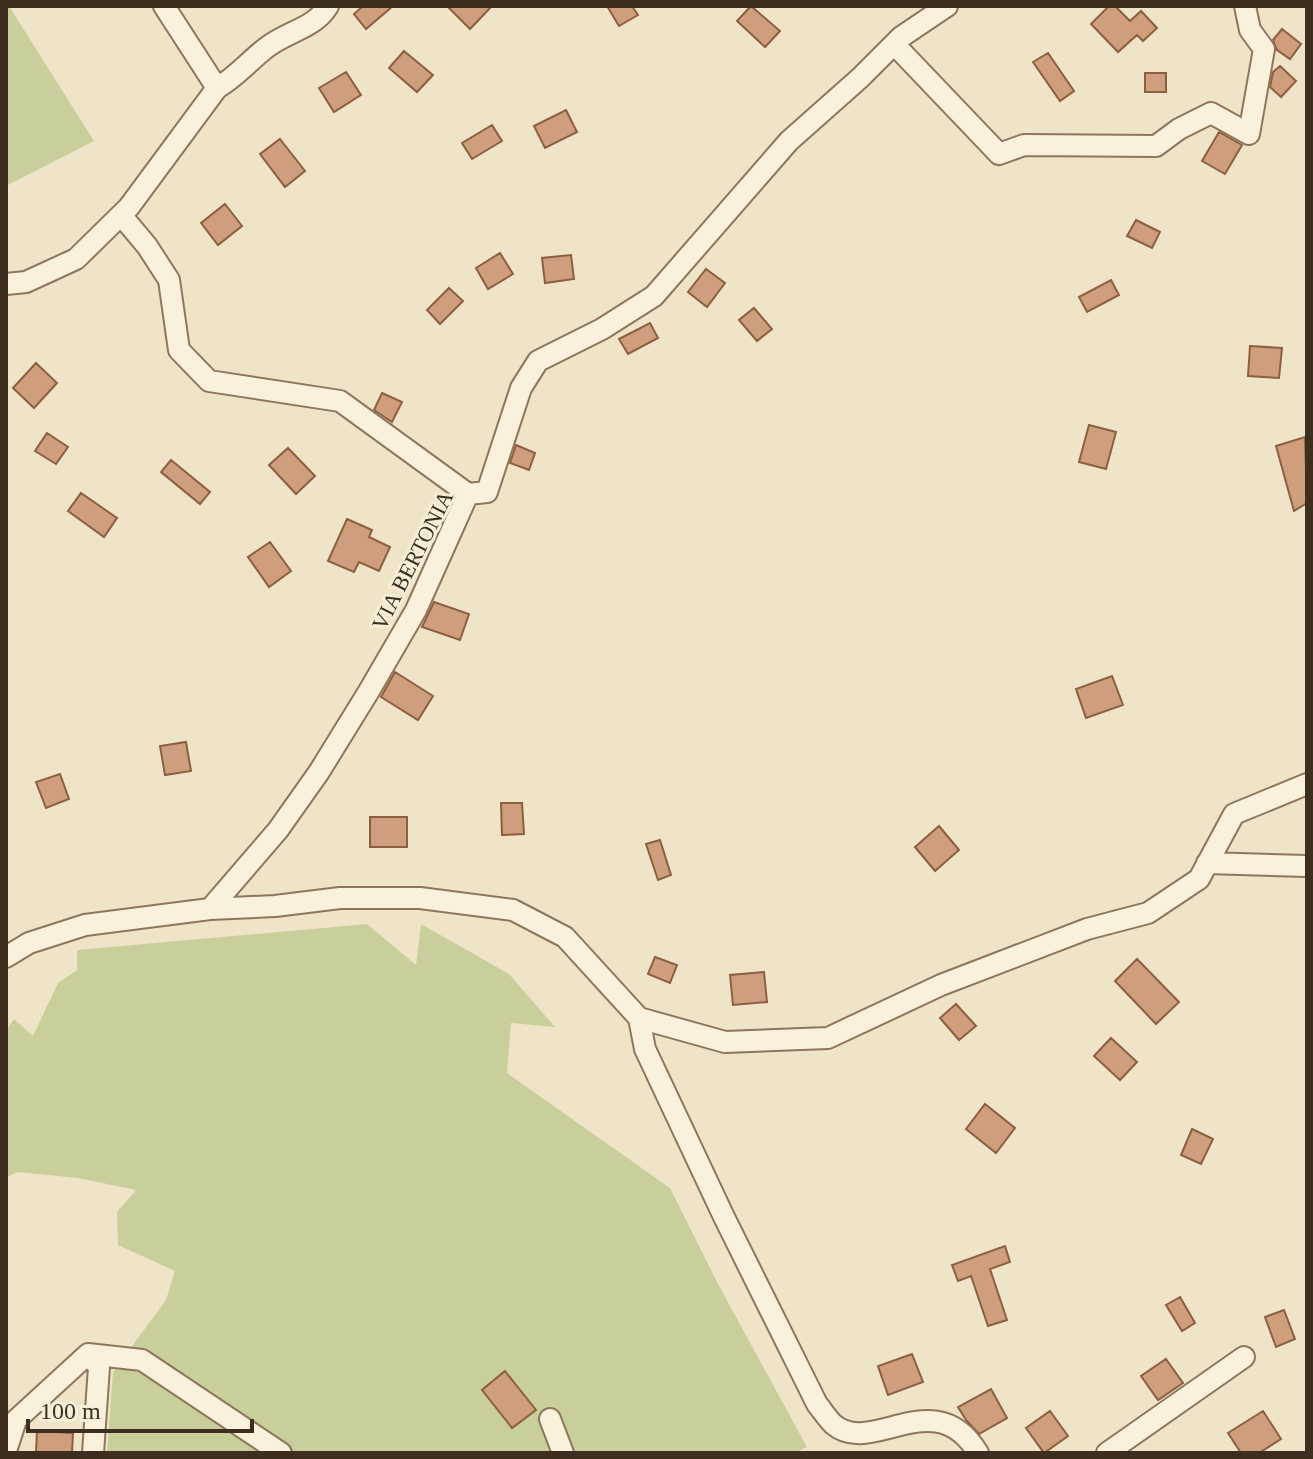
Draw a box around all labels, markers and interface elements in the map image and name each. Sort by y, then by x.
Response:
street label: VIA BERTONIA [367,486,458,634]
scale bar [28,1383,252,1433]
text: 100 m [40,1398,101,1424]

